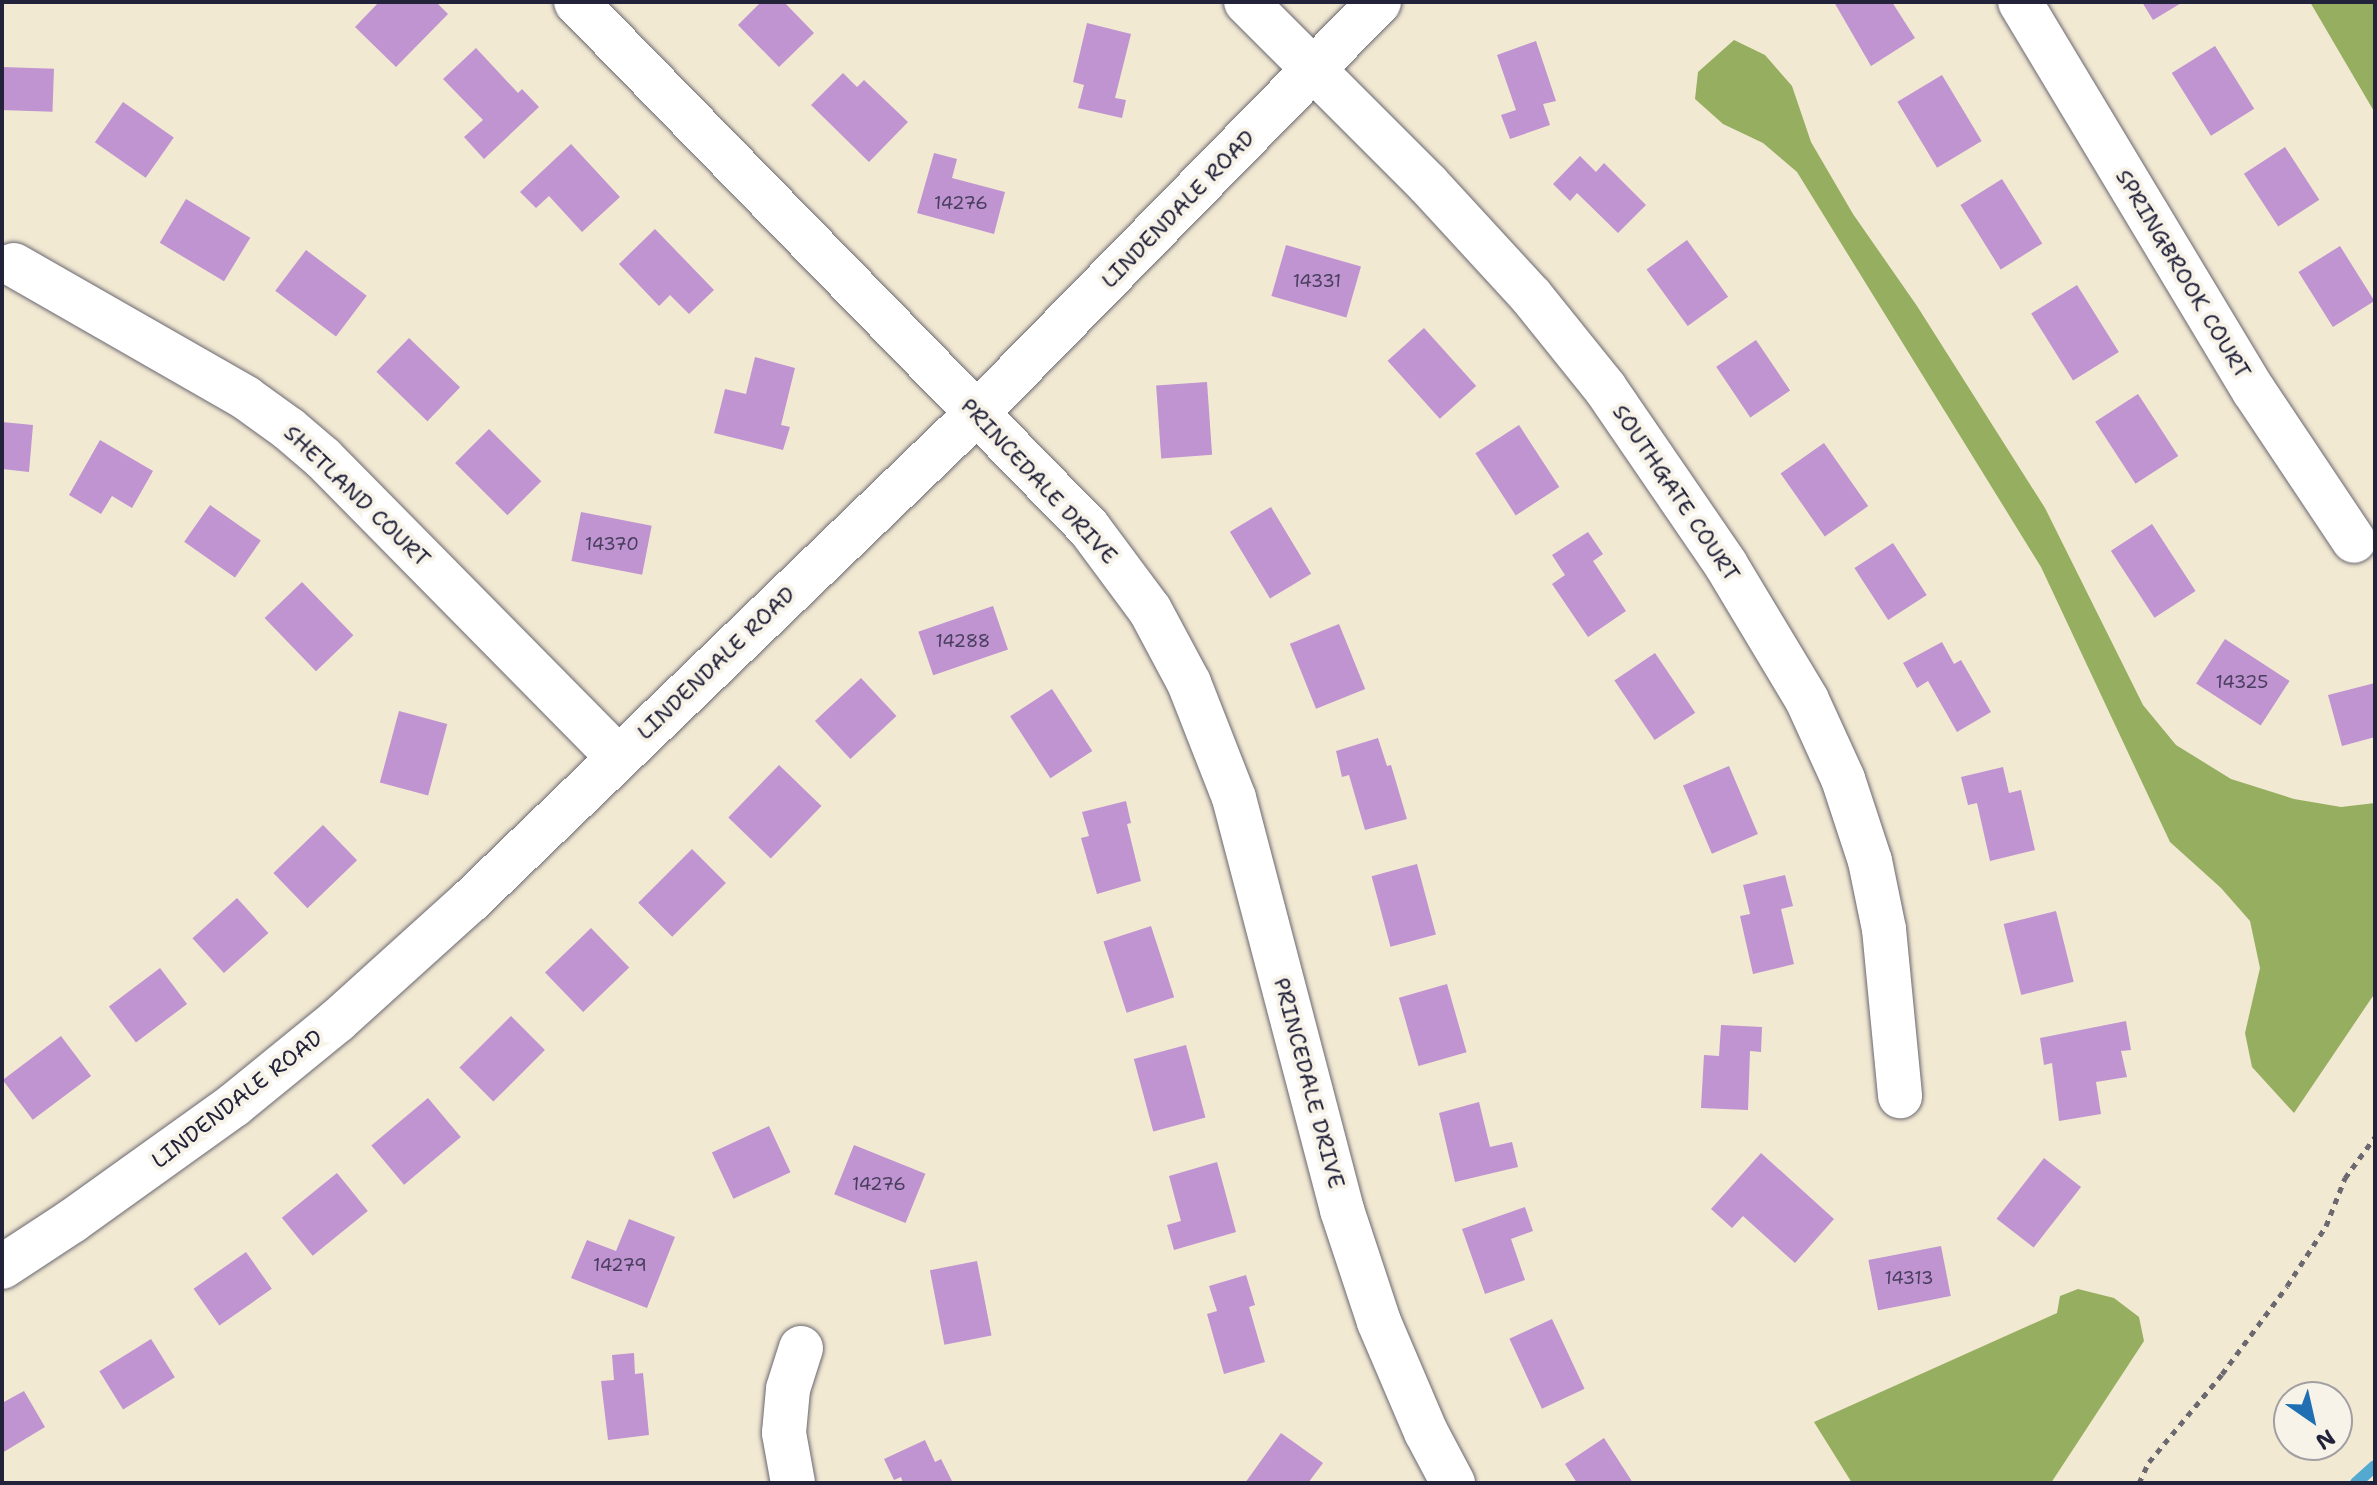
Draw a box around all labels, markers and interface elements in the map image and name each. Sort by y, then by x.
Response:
street label: LINDENDALE ROAD [1096,124,1260,294]
street label: SPRINGBROOK COURT [2110,165,2256,383]
house number: 14276 [934,192,988,214]
house number: 14331 [1293,270,1341,292]
street label: PRINCEDALE DRIVE [955,393,1123,569]
street label: SOUTHGATE COURT [1607,399,1745,587]
street label: SHETLAND COURT [278,420,436,572]
house number: 14370 [585,533,639,555]
street label: LINDENDALE ROAD [631,581,801,745]
house number: 14288 [936,630,990,652]
house number: 14325 [2216,671,2268,693]
street label: PRINCEDALE DRIVE [1268,975,1350,1191]
street label: LINDENDALE ROAD [146,1024,328,1174]
house number: 14276 [852,1173,906,1195]
house number: 14279 [593,1254,647,1276]
house number: 14313 [1885,1267,1933,1289]
north arrow [2273,1381,2353,1461]
text: N [2310,1423,2341,1457]

